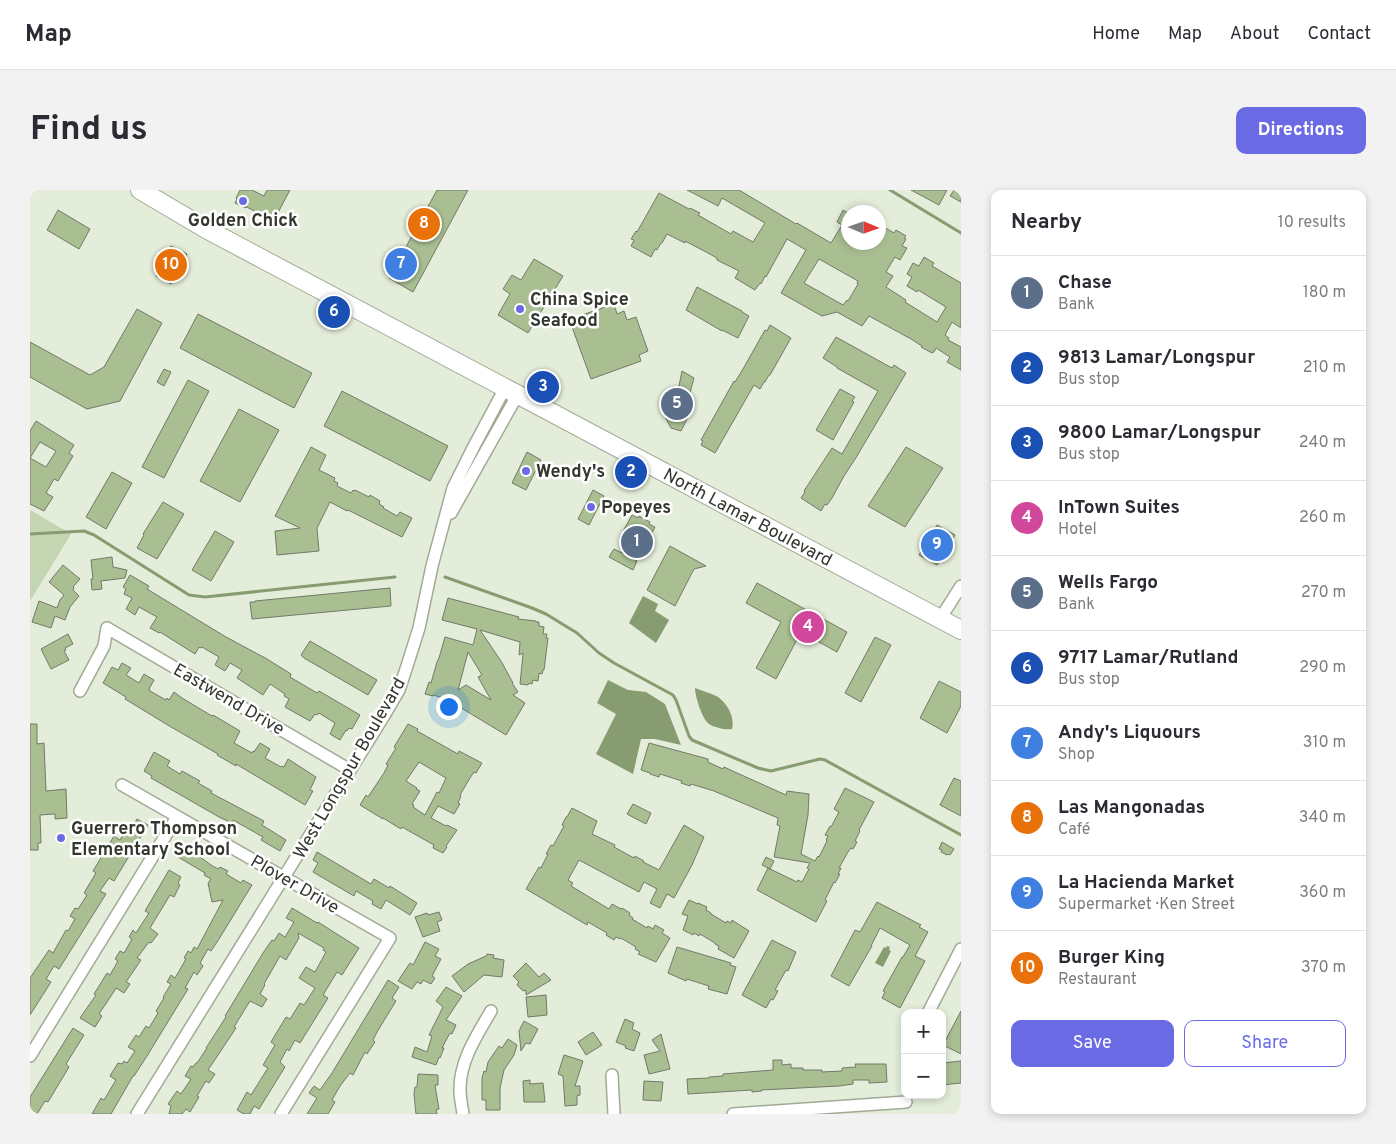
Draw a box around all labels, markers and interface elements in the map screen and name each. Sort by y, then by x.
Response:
text: Map [25,20,72,50]
text: Home [1092,23,1140,46]
text: Map [1168,23,1202,46]
text: About [1230,23,1279,46]
text: Contact [1307,23,1371,46]
button: Directions [1236,107,1366,154]
text: Find us [30,108,148,152]
marker: Golden Chick [237,195,249,207]
pin: 8 [408,205,440,243]
north arrow [841,205,886,250]
text: Nearby [1011,209,1082,236]
place label: Golden Chick [188,210,298,233]
text: 10 results [1278,213,1346,233]
pin: 7 [385,245,417,283]
pin: 10 [155,246,187,284]
text: Chase [1058,271,1112,295]
text: 1 [1024,283,1030,303]
text: 180 m [1303,283,1346,303]
place label: China Spice Seafood [530,289,629,333]
pin: 6 [318,293,350,331]
text: Bank [1058,295,1095,315]
marker: China Spice Seafood [514,303,526,315]
text: 9813 Lamar/Longspur [1058,346,1255,370]
text: 2 [1022,358,1032,378]
text: 210 m [1303,358,1346,378]
pin: 3 [527,368,559,406]
text: Bus stop [1058,370,1120,390]
pin: 5 [661,385,693,423]
text: 9800 Lamar/Longspur [1058,421,1261,445]
text: 3 [1022,433,1032,453]
text: 240 m [1299,433,1346,453]
text: Bus stop [1058,445,1120,465]
pin: 2 [615,453,647,491]
place label: Wendy's [536,461,605,484]
street label: North Lamar Boulevard [659,464,836,573]
marker: Wendy's [520,465,532,477]
text: InTown Suites [1058,496,1180,520]
place label: Popeyes [601,497,671,520]
marker: Popeyes [585,501,597,513]
text: 4 [1022,508,1032,528]
text: 260 m [1299,508,1346,528]
text: Hotel [1058,520,1097,540]
pin: 1 [621,523,653,561]
pin: 9 [921,526,953,564]
text: Wells Fargo [1058,571,1158,595]
text: 5 [1022,583,1032,603]
text: 270 m [1301,583,1346,603]
text: Bank [1058,595,1095,615]
pin: 4 [792,608,824,646]
text: 9717 Lamar/Rutland [1058,646,1239,670]
text: 6 [1022,658,1032,678]
text: 290 m [1299,658,1346,678]
street label: Eastwend Drive [168,659,288,741]
text: Bus stop [1058,670,1120,690]
street label: West Longspur Boulevard [289,674,412,864]
your location [436,694,462,720]
text: Andy's Liquours [1058,721,1201,745]
text: 7 [1023,733,1031,753]
text: 310 m [1303,733,1346,753]
text: Shop [1058,745,1095,765]
text: Las Mangonadas [1058,796,1205,820]
text: 8 [1022,808,1032,828]
text: 340 m [1299,808,1346,828]
place label: Guerrero Thompson Elementary School [71,818,237,862]
text: Café [1058,820,1090,840]
marker: Guerrero Thompson Elementary School [55,832,67,844]
street label: Plover Drive [246,851,343,920]
text: La Hacienda Market [1058,871,1234,895]
text: 9 [1022,883,1032,903]
text: 360 m [1299,883,1346,903]
text: Supermarket · Ken Street [1058,895,1235,915]
text: Burger King [1058,946,1165,970]
text: 10 [1019,958,1035,978]
text: 370 m [1301,958,1346,978]
text: Restaurant [1058,970,1137,990]
map controls [901,1009,946,1099]
button: + [901,1009,946,1054]
button: Save [1011,1020,1174,1067]
button: Share [1184,1020,1346,1067]
button: − [901,1054,946,1099]

